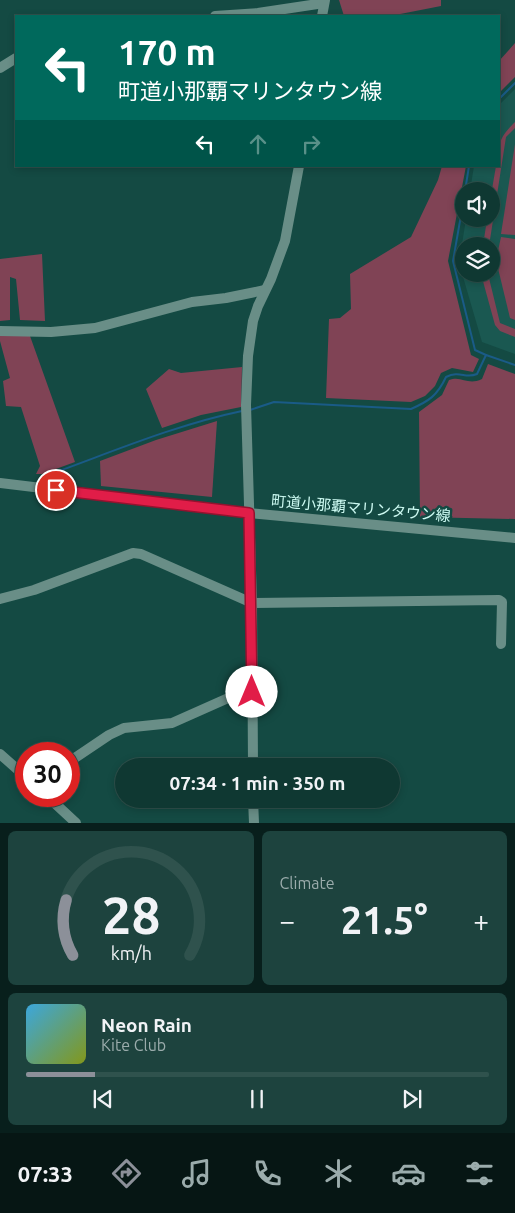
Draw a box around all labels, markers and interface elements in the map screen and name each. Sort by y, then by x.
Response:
text: 170 m [118,32,216,72]
icon: left [35,35,100,100]
text: 町道小那覇マリンタウン線 [118,78,382,103]
icon: left [191,130,219,158]
icon: ahead [244,130,272,158]
icon: right [297,130,325,158]
map controls [455,182,500,282]
button: sound [455,182,500,227]
button: layers [455,237,500,282]
pin [35,469,77,511]
icon: arrive [42,476,70,504]
street label: 町道小那覇マリンタウン線 [271,492,451,524]
position arrow [225,665,277,717]
speed limit sign: 30 [15,742,80,807]
text: 07:34 · 1 min · 350 m [170,772,345,794]
text: Climate [280,874,335,892]
text: 28 [101,886,160,944]
text: 21.5° [341,899,428,941]
text: − [280,905,295,936]
text: + [473,905,489,936]
text: km/h [110,943,151,963]
text: Neon Rain [101,1014,192,1036]
text: Kite Club [101,1036,166,1054]
icon: previous [89,1085,117,1113]
icon: pause [243,1085,271,1113]
icon: next [398,1085,426,1113]
icon: directions [109,1156,144,1191]
icon: music [179,1156,214,1191]
icon: phone [250,1156,285,1191]
icon: climate [321,1156,356,1191]
icon: car [391,1156,426,1191]
icon: filters [462,1156,497,1191]
text: 07:33 [18,1161,73,1186]

